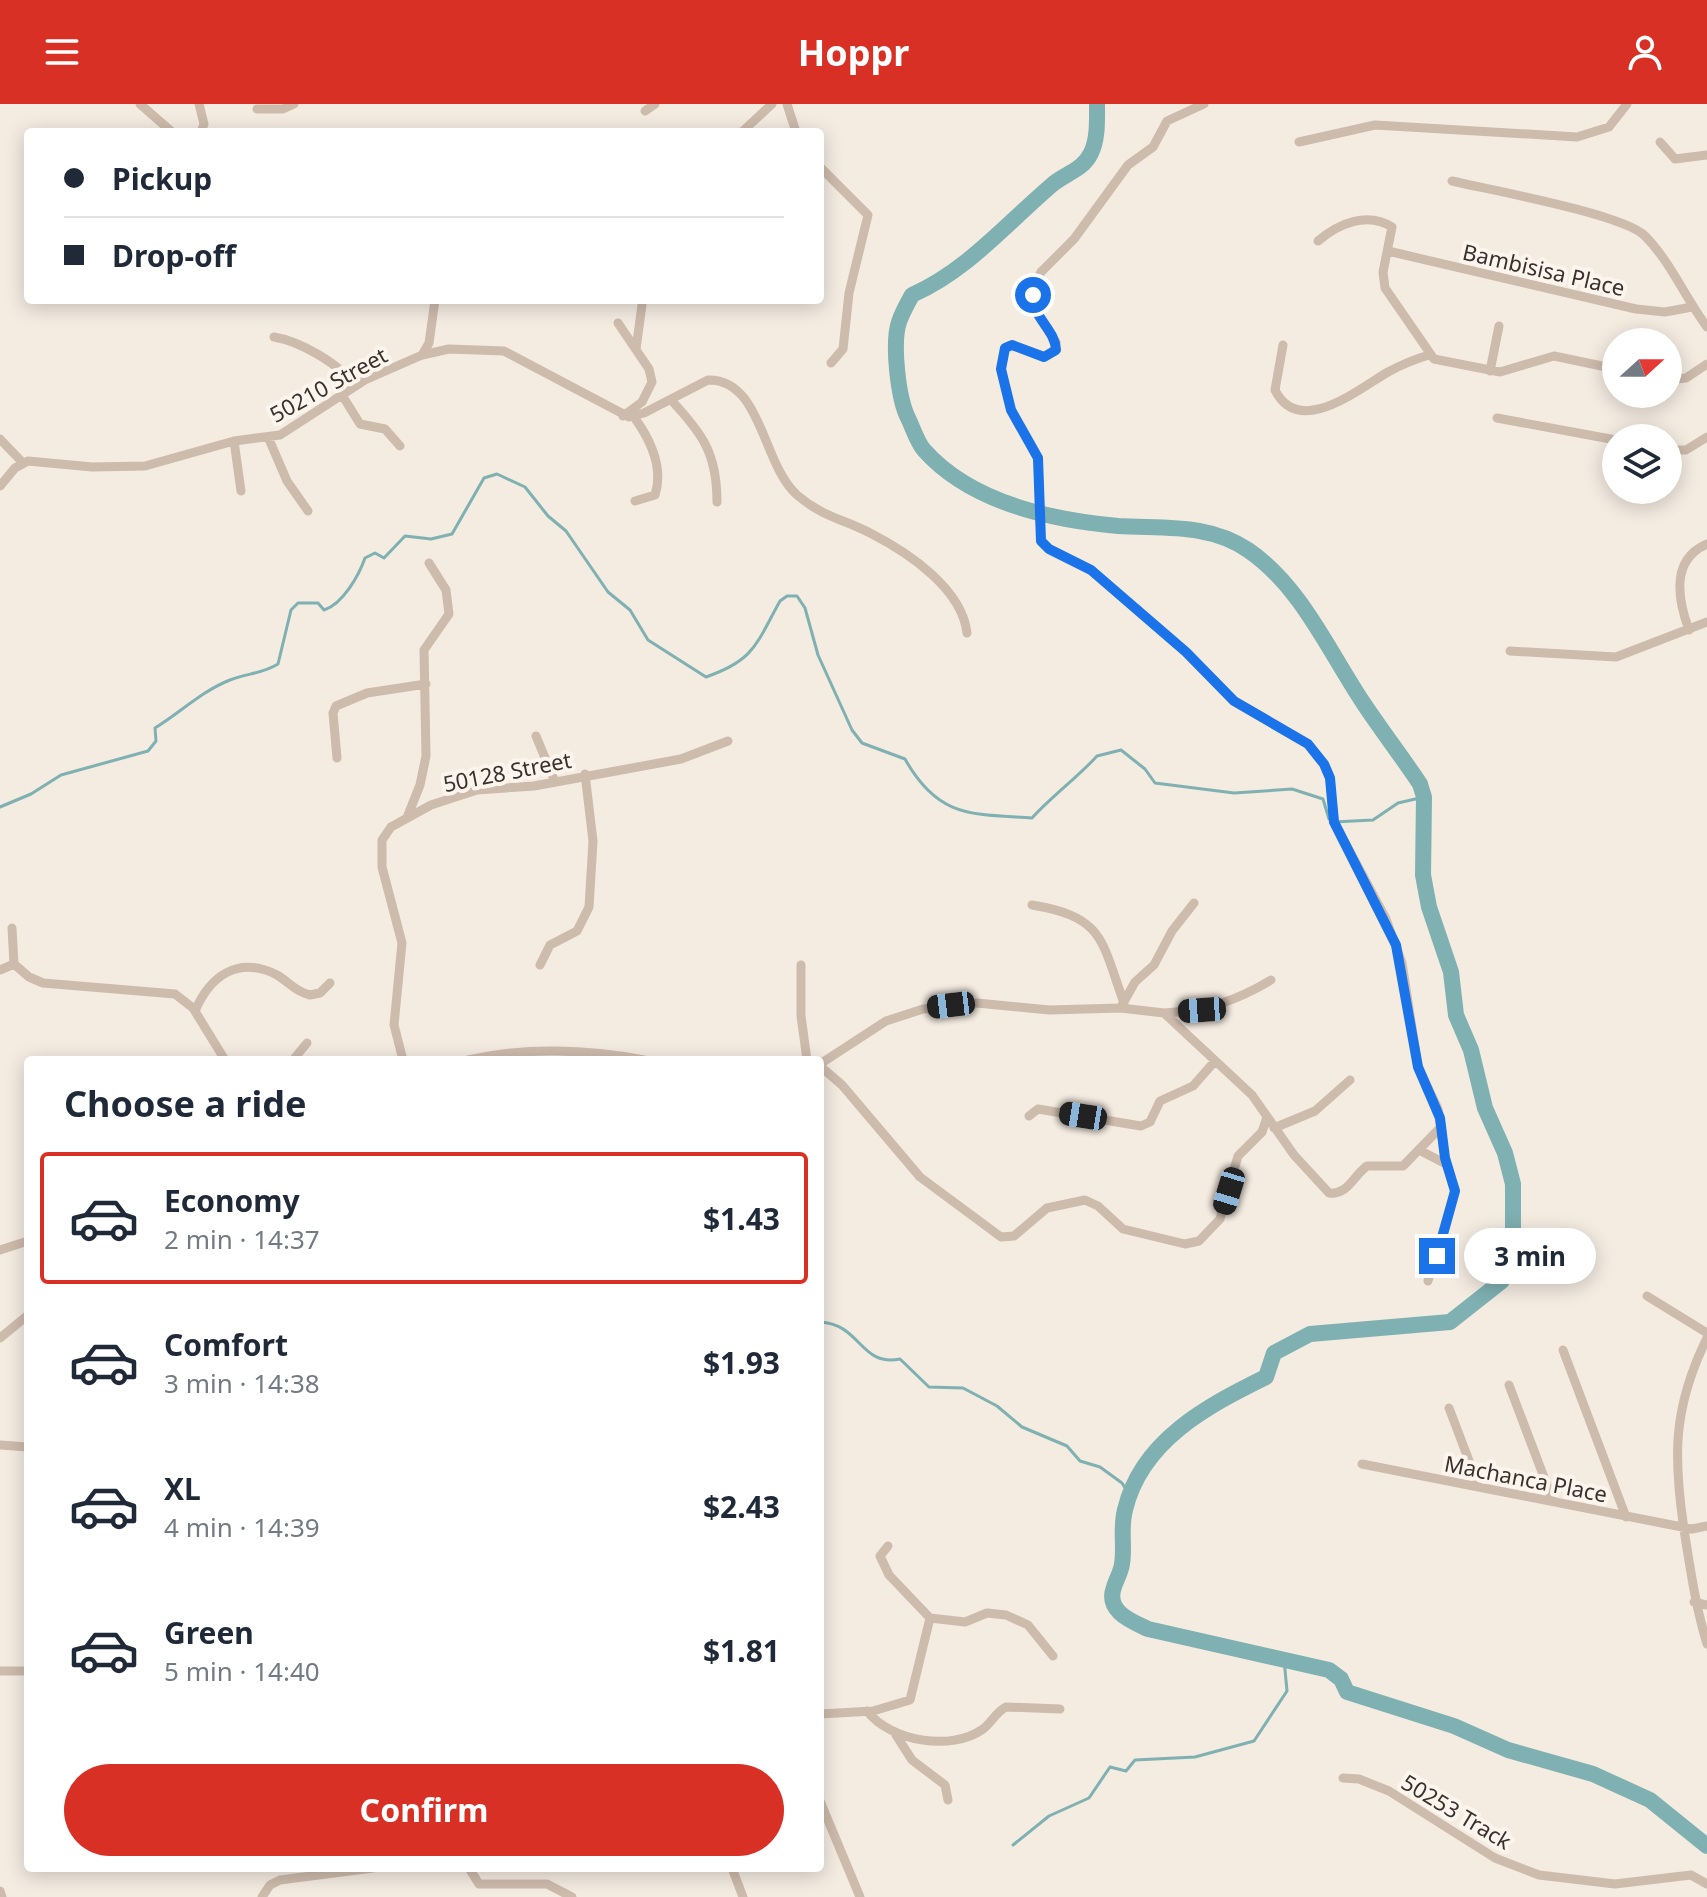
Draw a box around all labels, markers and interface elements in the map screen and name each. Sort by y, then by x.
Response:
text: Hoppr [798,28,909,77]
icon: menu [40,30,84,74]
icon: person [1623,30,1667,74]
text: Pickup [112,158,212,199]
text: Drop-off [112,235,236,276]
street label: Bambisisa Place [1460,236,1628,302]
route start [1015,277,1051,313]
north arrow [1602,328,1682,408]
map controls [1602,328,1682,504]
street label: 50210 Street [264,339,392,429]
button: layers [1602,424,1682,504]
street label: 50128 Street [440,744,574,798]
car [926,990,976,1020]
car [1177,996,1227,1024]
text: Choose a ride [64,1079,306,1128]
car [1057,1100,1109,1132]
car [1211,1165,1247,1217]
text: Economy [164,1180,300,1221]
icon: car [68,1182,140,1254]
text: $1.43 [703,1198,780,1239]
text: 2 min · 14:37 [164,1221,320,1257]
callout: 3 min [1465,1228,1597,1284]
route end [1419,1238,1455,1274]
text: 3 min [1494,1238,1566,1274]
text: Comfort [164,1324,288,1365]
icon: car [68,1326,140,1398]
text: $1.93 [703,1342,780,1383]
text: 3 min · 14:38 [164,1365,320,1401]
street label: Machanca Place [1442,1448,1610,1508]
text: XL [164,1468,201,1509]
icon: car [68,1470,140,1542]
text: $2.43 [703,1486,780,1527]
text: 4 min · 14:39 [164,1509,320,1545]
text: Green [164,1612,254,1653]
icon: car [68,1614,140,1686]
text: $1.81 [703,1630,780,1671]
text: 5 min · 14:40 [164,1653,320,1689]
button: Confirm [64,1764,784,1856]
street label: 50253 Track [1397,1766,1518,1856]

